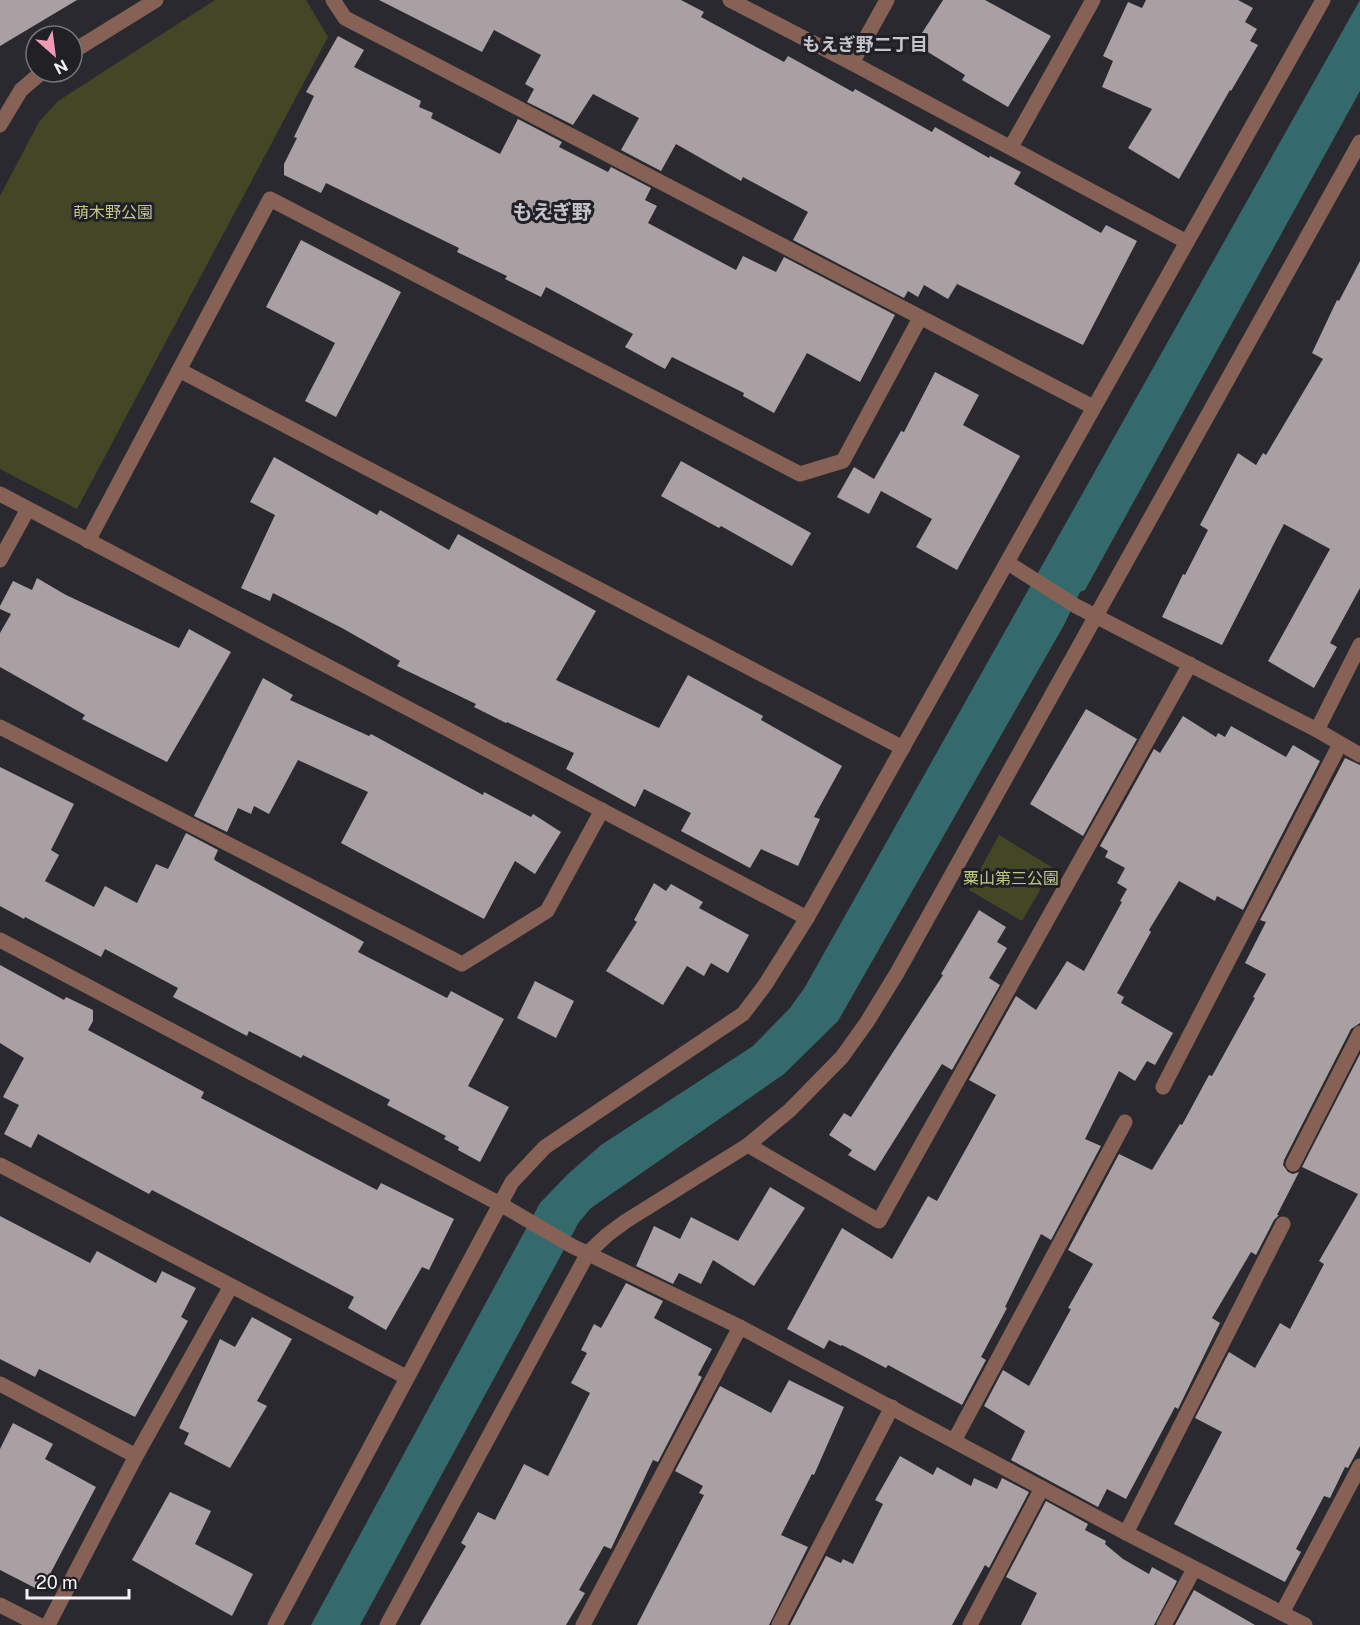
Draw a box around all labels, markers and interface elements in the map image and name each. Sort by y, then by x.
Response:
north arrow [24,24,84,84]
district label: もえぎ野二丁目 [802,34,928,55]
text: N [51,55,71,78]
district label: もえぎ野 [512,200,592,224]
park label: 萌木野公園 [73,203,153,222]
park label: 粟山第三公園 [963,869,1059,888]
scale bar [27,1562,129,1600]
text: 20 m [36,1572,78,1593]

